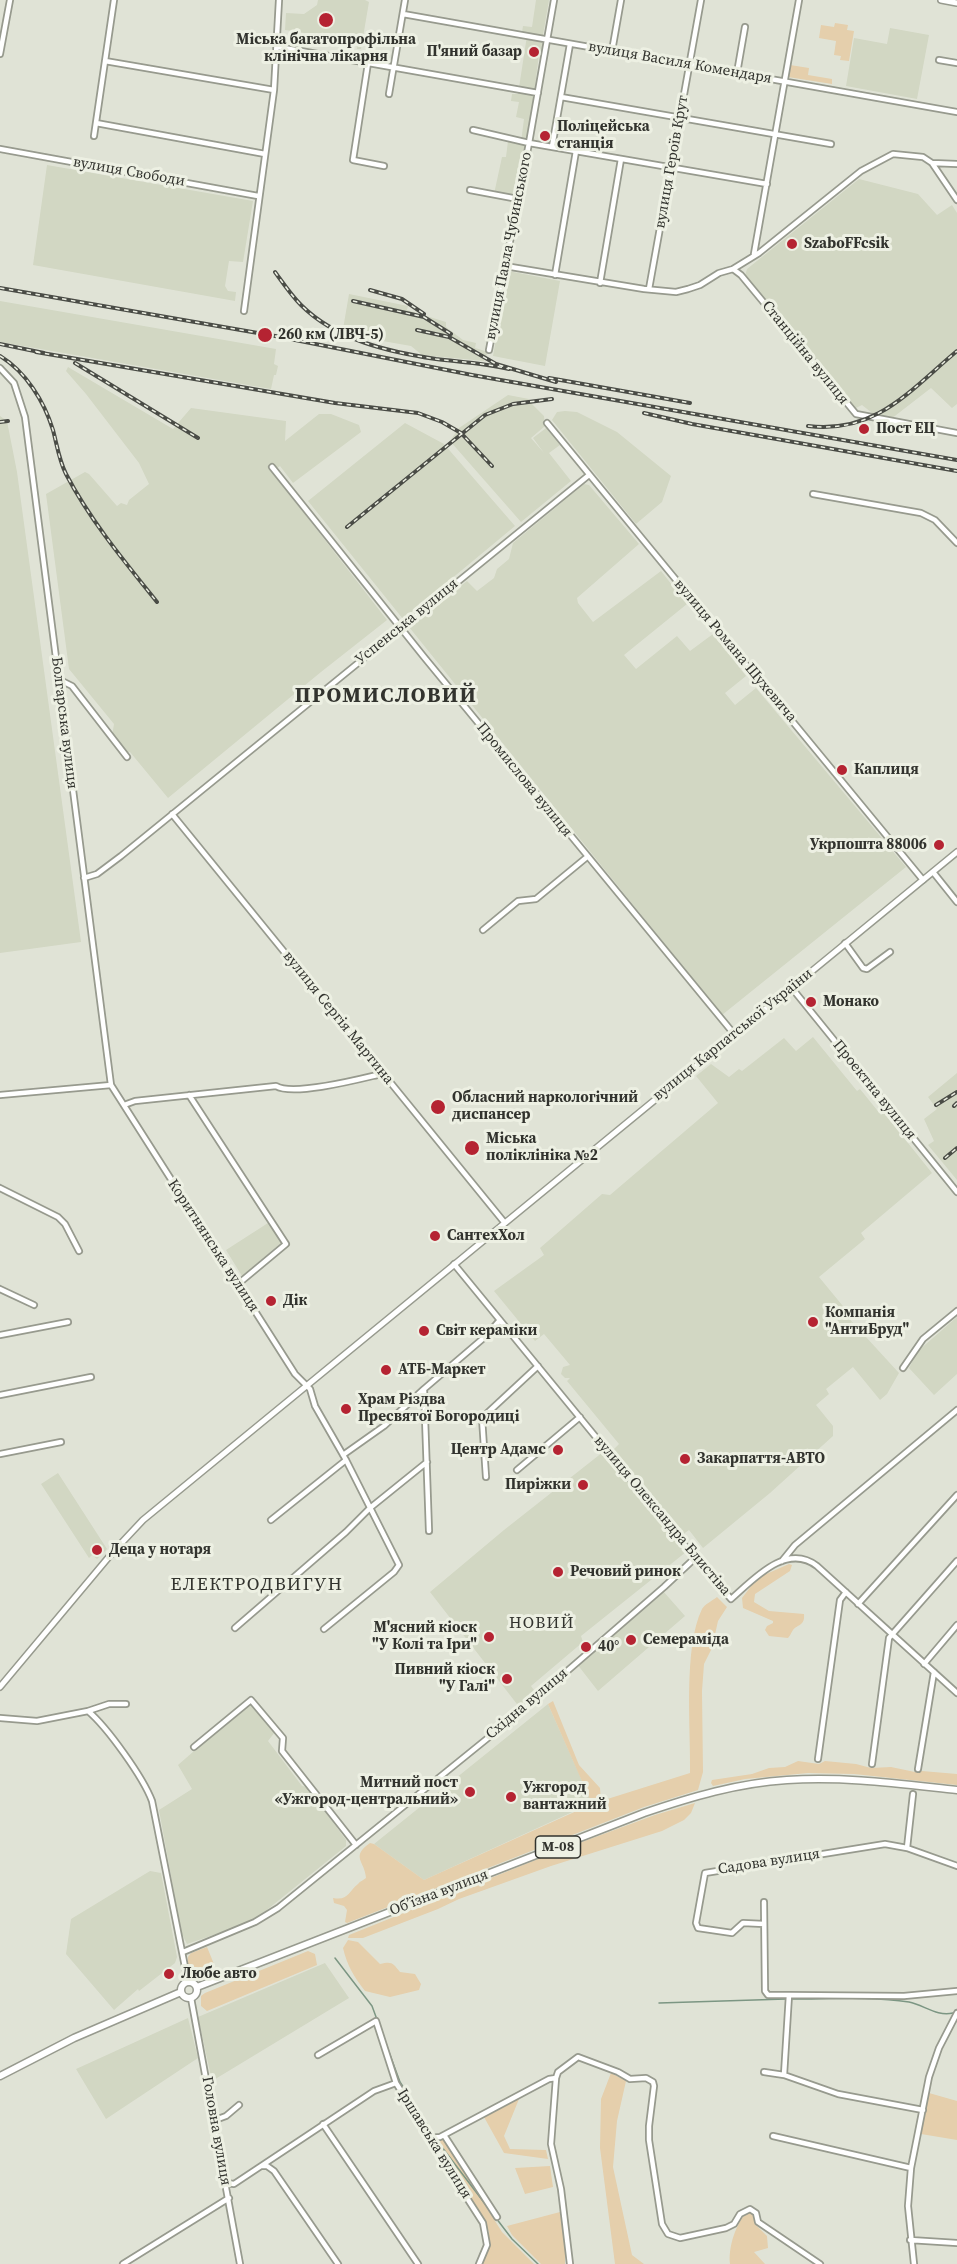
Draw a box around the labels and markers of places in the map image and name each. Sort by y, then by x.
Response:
marker: Міська багатопрофільна клінічна лікарня [317,11,335,29]
place label: Міська багатопрофільна клінічна лікарня [236,31,416,66]
place label: П'яний базар [426,43,522,61]
marker: П'яний базар [527,45,541,59]
place label: Поліцейська станція [557,118,650,153]
marker: Поліцейська станція [538,129,552,143]
place label: SzaboFFcsik [804,235,889,253]
marker: SzaboFFcsik [785,237,799,251]
marker: 260 км (ЛВЧ-5) [256,326,274,344]
place label: 260 км (ЛВЧ-5) [278,326,384,344]
place label: Пост ЕЦ [876,420,935,438]
marker: Пост ЕЦ [857,422,871,436]
place label: Каплиця [854,761,919,779]
marker: Каплиця [835,763,849,777]
place label: Укрпошта 88006 [810,836,927,854]
marker: Укрпошта 88006 [932,838,946,852]
place label: Монако [823,993,879,1011]
marker: Монако [804,995,818,1009]
place label: Обласний наркологічний диспансер [452,1089,638,1124]
marker: Обласний наркологічний диспансер [429,1098,447,1116]
place label: Міська поліклініка №2 [486,1130,598,1165]
marker: Міська поліклініка №2 [463,1139,481,1157]
place label: СантехХол [447,1227,525,1245]
marker: СантехХол [428,1229,442,1243]
place label: Дік [283,1292,307,1310]
marker: Дік [264,1294,278,1308]
place label: Компанія "АнтиБруд" [825,1304,909,1339]
marker: Компанія "АнтиБруд" [806,1315,820,1329]
place label: Світ кераміки [436,1322,537,1340]
marker: Світ кераміки [417,1324,431,1338]
place label: АТБ-Маркет [398,1361,486,1379]
marker: АТБ-Маркет [379,1363,393,1377]
place label: Храм Різдва Пресвятої Богородиці [358,1391,519,1426]
marker: Храм Різдва Пресвятої Богородиці [339,1402,353,1416]
place label: Центр Адамс [451,1441,546,1459]
marker: Центр Адамс [551,1443,565,1457]
place label: Закарпаття-АВТО [697,1450,825,1468]
marker: Закарпаття-АВТО [678,1452,692,1466]
place label: Пиріжки [505,1476,571,1494]
marker: Пиріжки [576,1478,590,1492]
place label: Деца у нотаря [109,1541,211,1559]
marker: Деца у нотаря [90,1543,104,1557]
place label: Речовий ринок [570,1563,681,1581]
marker: Речовий ринок [551,1565,565,1579]
place label: М'ясний кіоск "У Колі та Іри" [372,1619,477,1654]
marker: М'ясний кіоск "У Колі та Іри" [482,1630,496,1644]
place label: Семераміда [643,1631,729,1649]
marker: Семераміда [624,1633,638,1647]
place label: 40° [598,1638,619,1656]
marker: 40° [579,1640,593,1654]
place label: Пивний кіоск "У Галі" [394,1661,495,1696]
marker: Пивний кіоск "У Галі" [500,1672,514,1686]
place label: Митний пост «Ужгород-центральний» [275,1774,458,1809]
place label: Ужгород вантажний [523,1779,607,1814]
marker: Митний пост «Ужгород-центральний» [463,1785,477,1799]
marker: Ужгород вантажний [504,1790,518,1804]
place label: Любе авто [181,1965,257,1983]
marker: Любе авто [162,1967,176,1981]

